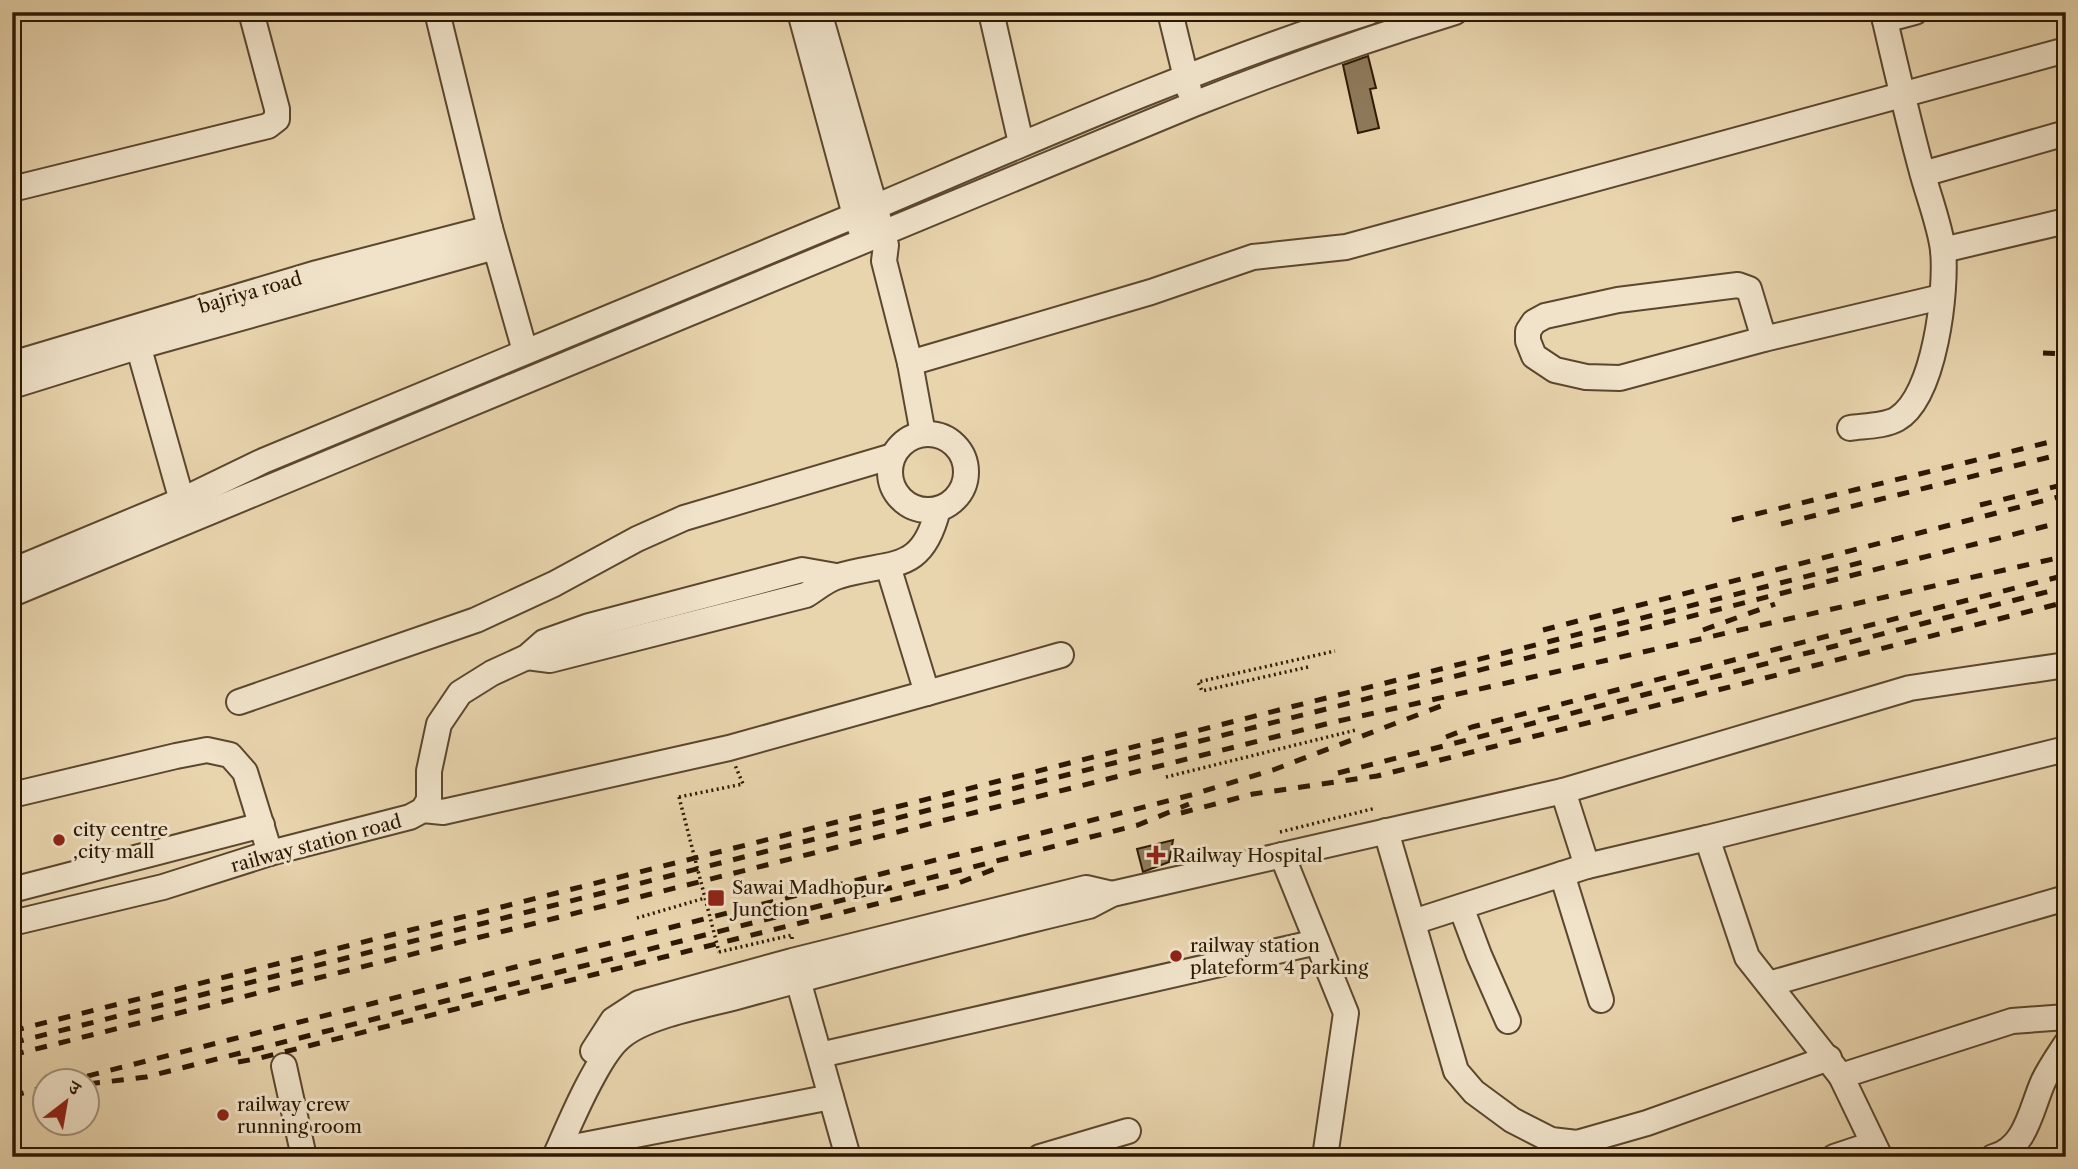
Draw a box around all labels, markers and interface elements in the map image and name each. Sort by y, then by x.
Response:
street label: bajriya road [196,267,305,318]
street label: railway station road [228,809,404,877]
place label: city centre ,city mall [73,818,168,863]
marker: city centre ,city mall [51,832,67,848]
place label: Railway Hospital [1172,844,1323,867]
marker: Railway Hospital [1146,845,1166,865]
place label: Sawai Madhopur Junction [729,876,884,921]
marker: Sawai Madhopur Junction [706,888,726,908]
place label: railway station plateform 4 parking [1190,934,1369,979]
marker: railway station plateform 4 parking [1168,948,1184,964]
north arrow [32,1068,102,1138]
text: उ [63,1074,86,1101]
place label: railway crew running room [237,1093,362,1138]
marker: railway crew running room [215,1107,231,1123]

